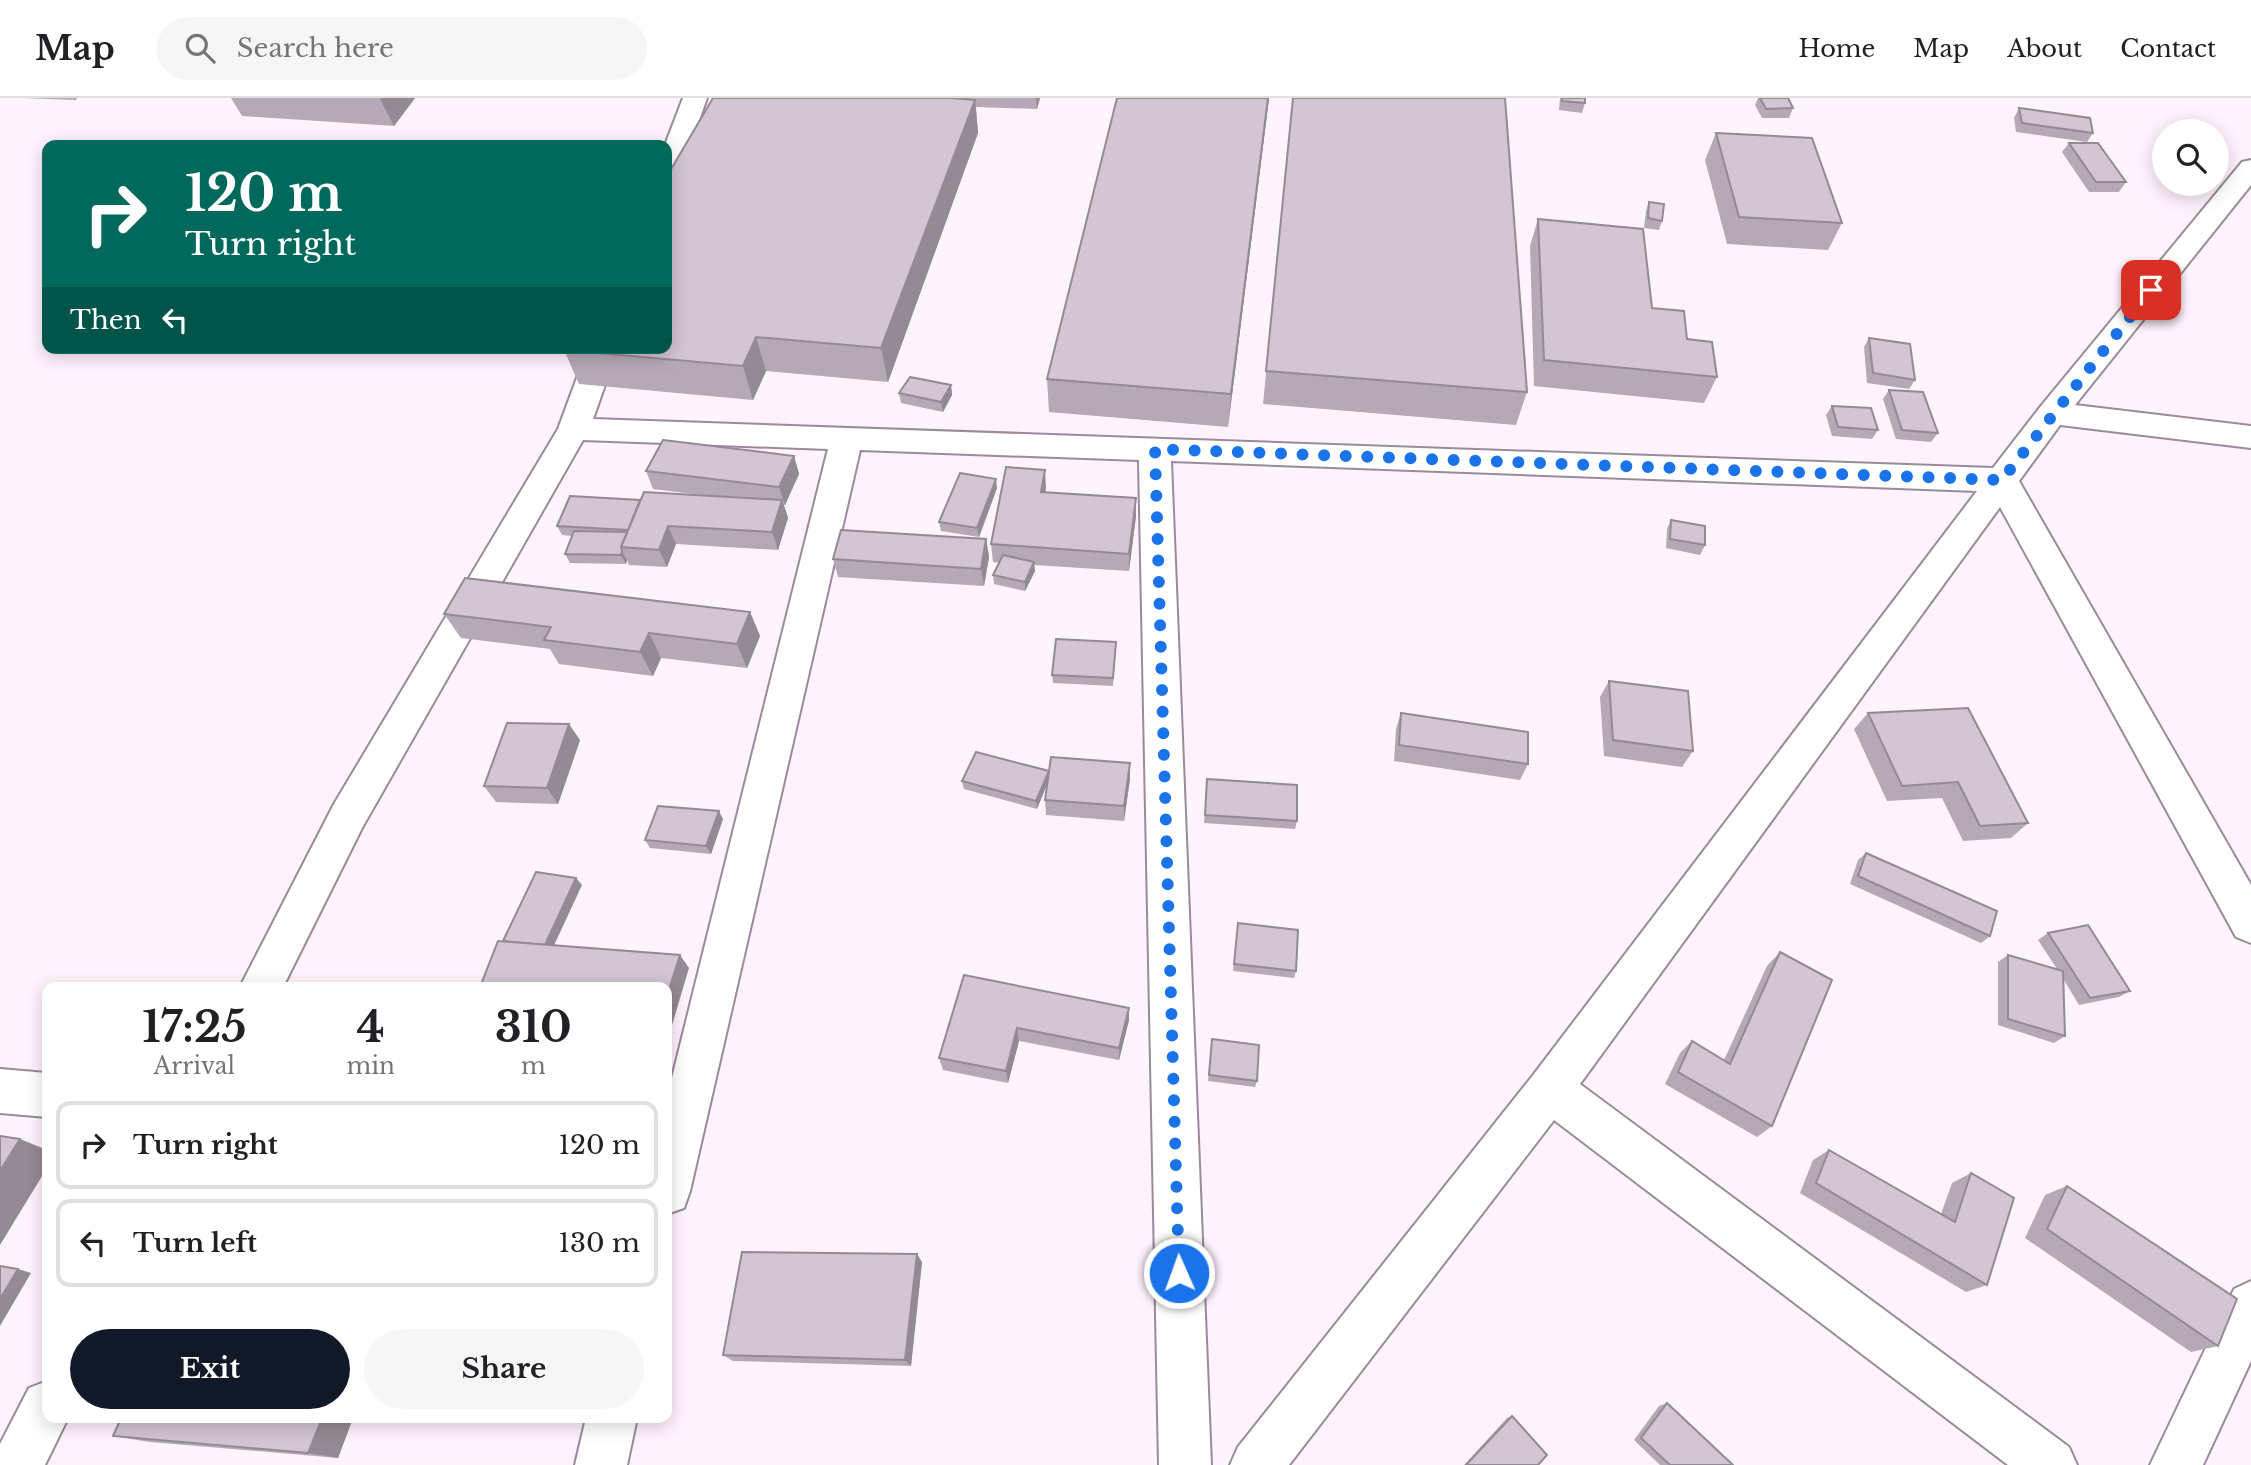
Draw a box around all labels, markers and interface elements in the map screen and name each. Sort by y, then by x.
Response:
search box [157,17,647,80]
text: Map [35,28,115,69]
icon: search [181,29,219,67]
text: Search here [237,32,394,64]
text: Home [1799,34,1875,63]
text: Map [1913,34,1969,63]
text: About [2007,34,2082,63]
text: Contact [2120,34,2216,63]
map controls [2152,119,2229,196]
button: search [2152,119,2229,196]
text: 120 m [185,163,343,224]
icon: right [70,168,161,259]
text: Turn right [185,224,356,264]
pin [2121,260,2181,320]
icon: arrive [2132,271,2170,309]
icon: left [156,301,194,339]
text: Then [70,304,142,336]
text: 17:25 [142,1001,246,1053]
text: 4 [357,1001,385,1053]
text: 310 [495,1001,572,1053]
text: Arrival [154,1052,235,1080]
text: min [347,1052,395,1080]
text: m [521,1052,546,1080]
icon: right [74,1126,112,1164]
text: Turn right [133,1129,278,1161]
text: 120 m [558,1129,640,1161]
icon: left [74,1224,112,1262]
text: Turn left [133,1227,257,1259]
text: 130 m [558,1227,640,1259]
position arrow [1142,1236,1216,1310]
button: Exit [70,1329,350,1409]
button: Share [364,1329,644,1409]

